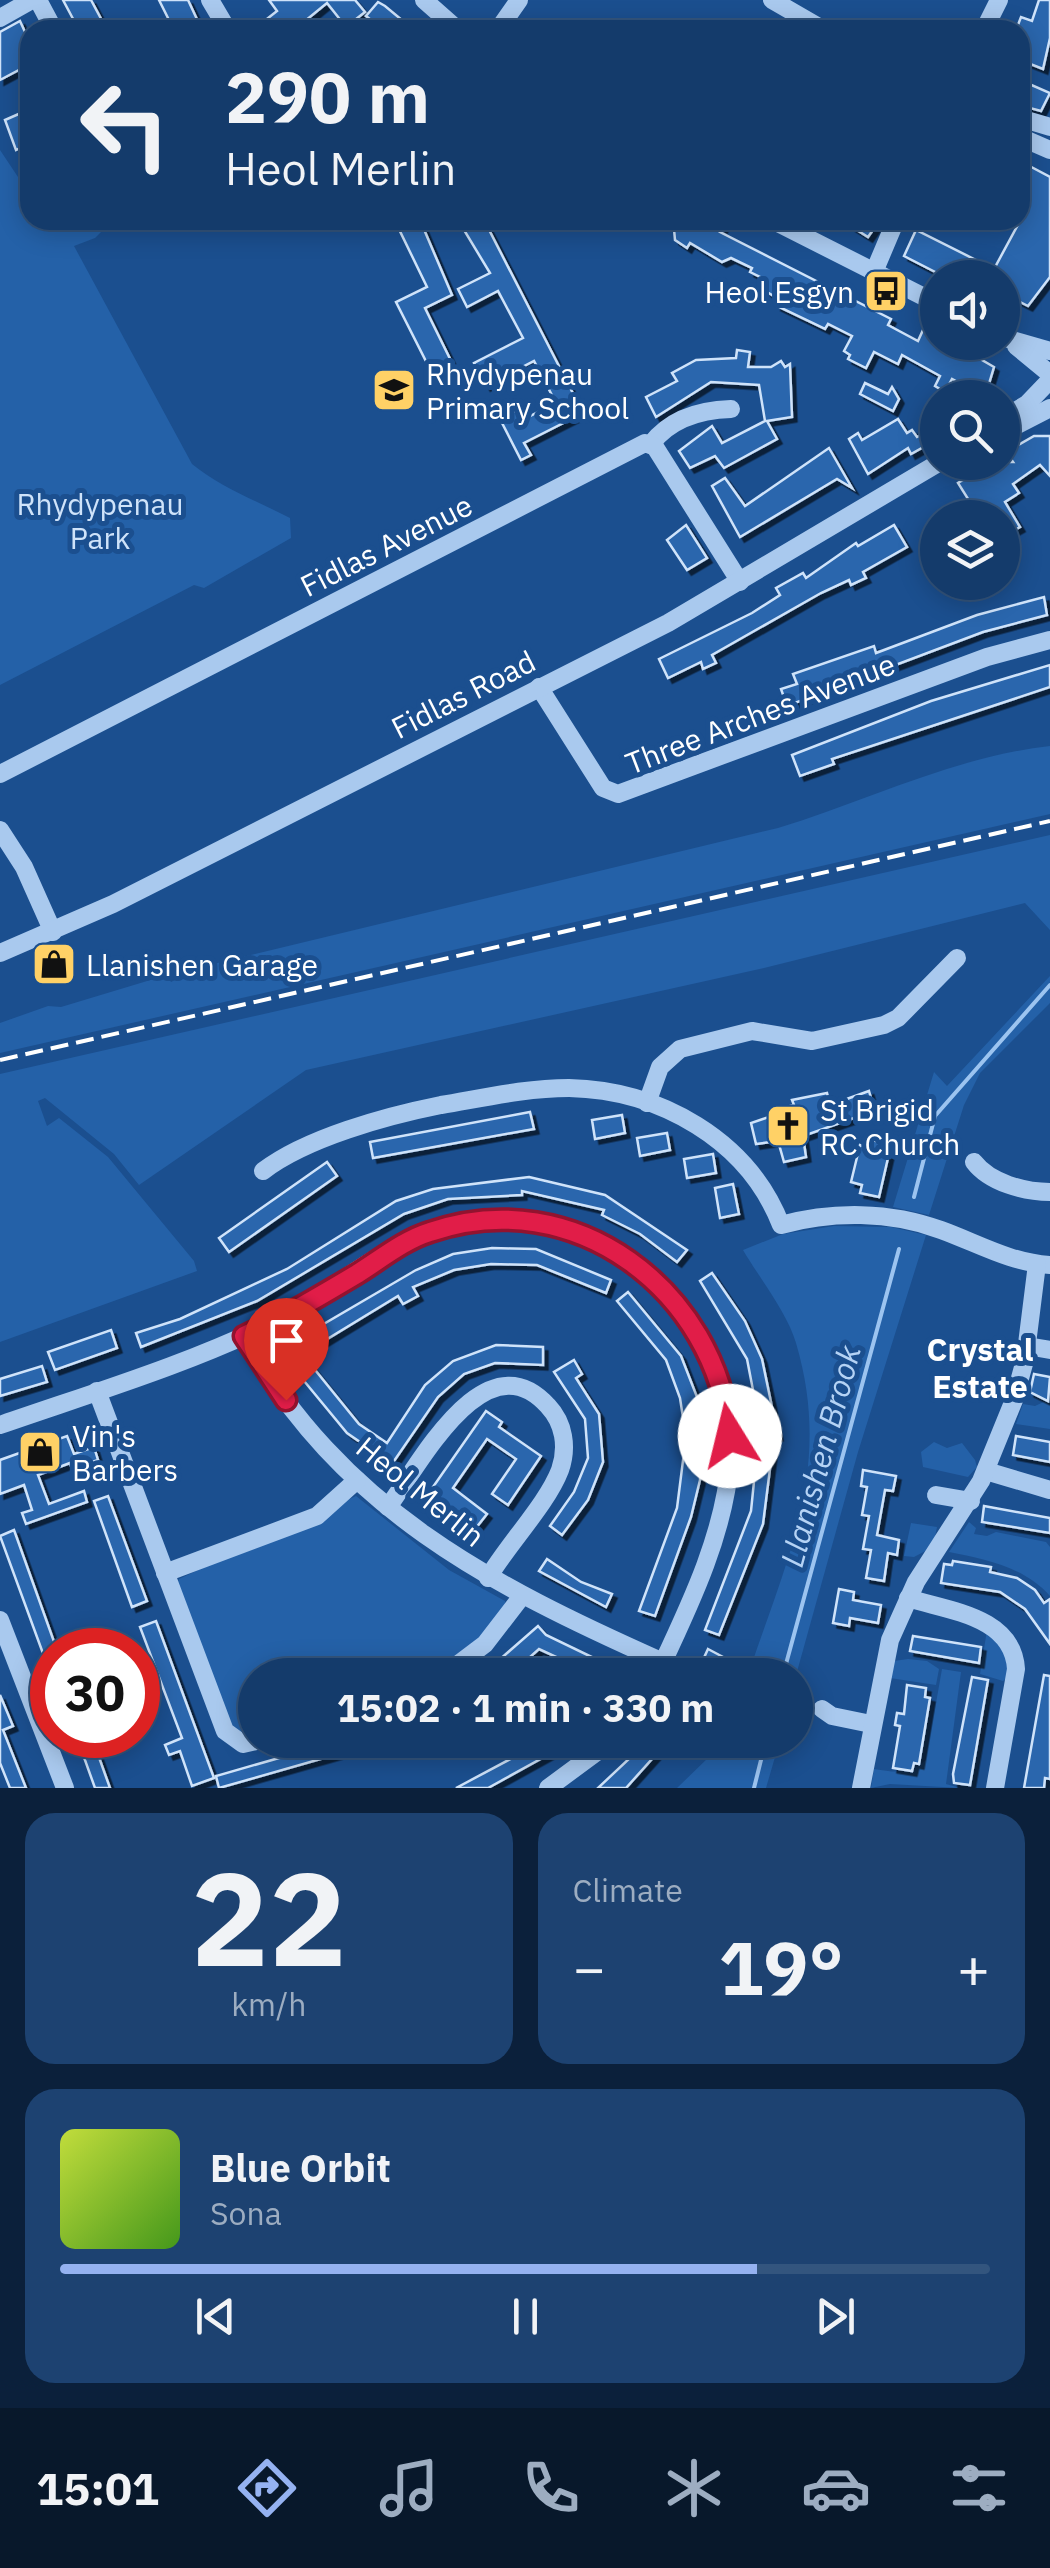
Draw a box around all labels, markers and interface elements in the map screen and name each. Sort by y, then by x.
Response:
text: 290 m [225,51,430,142]
icon: left [60,60,190,190]
text: Heol Merlin [225,139,456,197]
map controls [920,260,1020,600]
button: sound [920,260,1020,360]
bus stop icon: Heol Esgyn [863,268,909,314]
place label: Heol Esgyn [704,272,854,311]
place label: Rhydypenau Primary School [426,354,629,427]
school or university icon: Rhydypenau Primary School [371,367,417,413]
button: search [920,380,1020,480]
park label: Rhydypenau Park [16,484,184,557]
street label: Fidlas Avenue [294,485,478,605]
button: layers [920,500,1020,600]
street label: Fidlas Road [384,641,542,747]
street label: Three Arches Avenue [620,644,900,782]
shop icon: Llanishen Garage [31,941,77,987]
place label: Llanishen Garage [86,945,318,984]
place label: St Brigid RC Church [820,1090,960,1163]
church icon: St Brigid RC Church [765,1103,811,1149]
pin [244,1298,329,1401]
icon: arrive [259,1313,314,1368]
district label: Crystal Estate [927,1328,1034,1407]
water label: Llanishen Brook [770,1339,870,1571]
position arrow [678,1384,782,1488]
place label: Vin's Barbers [72,1416,178,1489]
street label: Heol Merlin [349,1427,493,1555]
shop icon: Vin's Barbers [17,1429,63,1475]
speed limit sign: 30 [30,1628,160,1758]
text: 15:02 · 1 min · 330 m [337,1683,714,1732]
text: 22 [191,1833,347,2002]
text: Climate [573,1869,683,1911]
text: 19° [719,1918,844,2016]
text: − [573,1932,606,2003]
text: + [957,1932,990,2003]
text: km/h [231,1983,306,2025]
text: Blue Orbit [210,2143,391,2192]
text: Sona [210,2192,282,2234]
icon: previous [188,2289,243,2344]
icon: pause [498,2289,553,2344]
icon: next [808,2289,863,2344]
icon: directions [232,2453,302,2523]
icon: music [374,2453,444,2523]
icon: phone [516,2453,586,2523]
icon: climate [659,2453,729,2523]
icon: car [801,2453,871,2523]
icon: filters [944,2453,1014,2523]
text: 15:01 [36,2459,159,2517]

